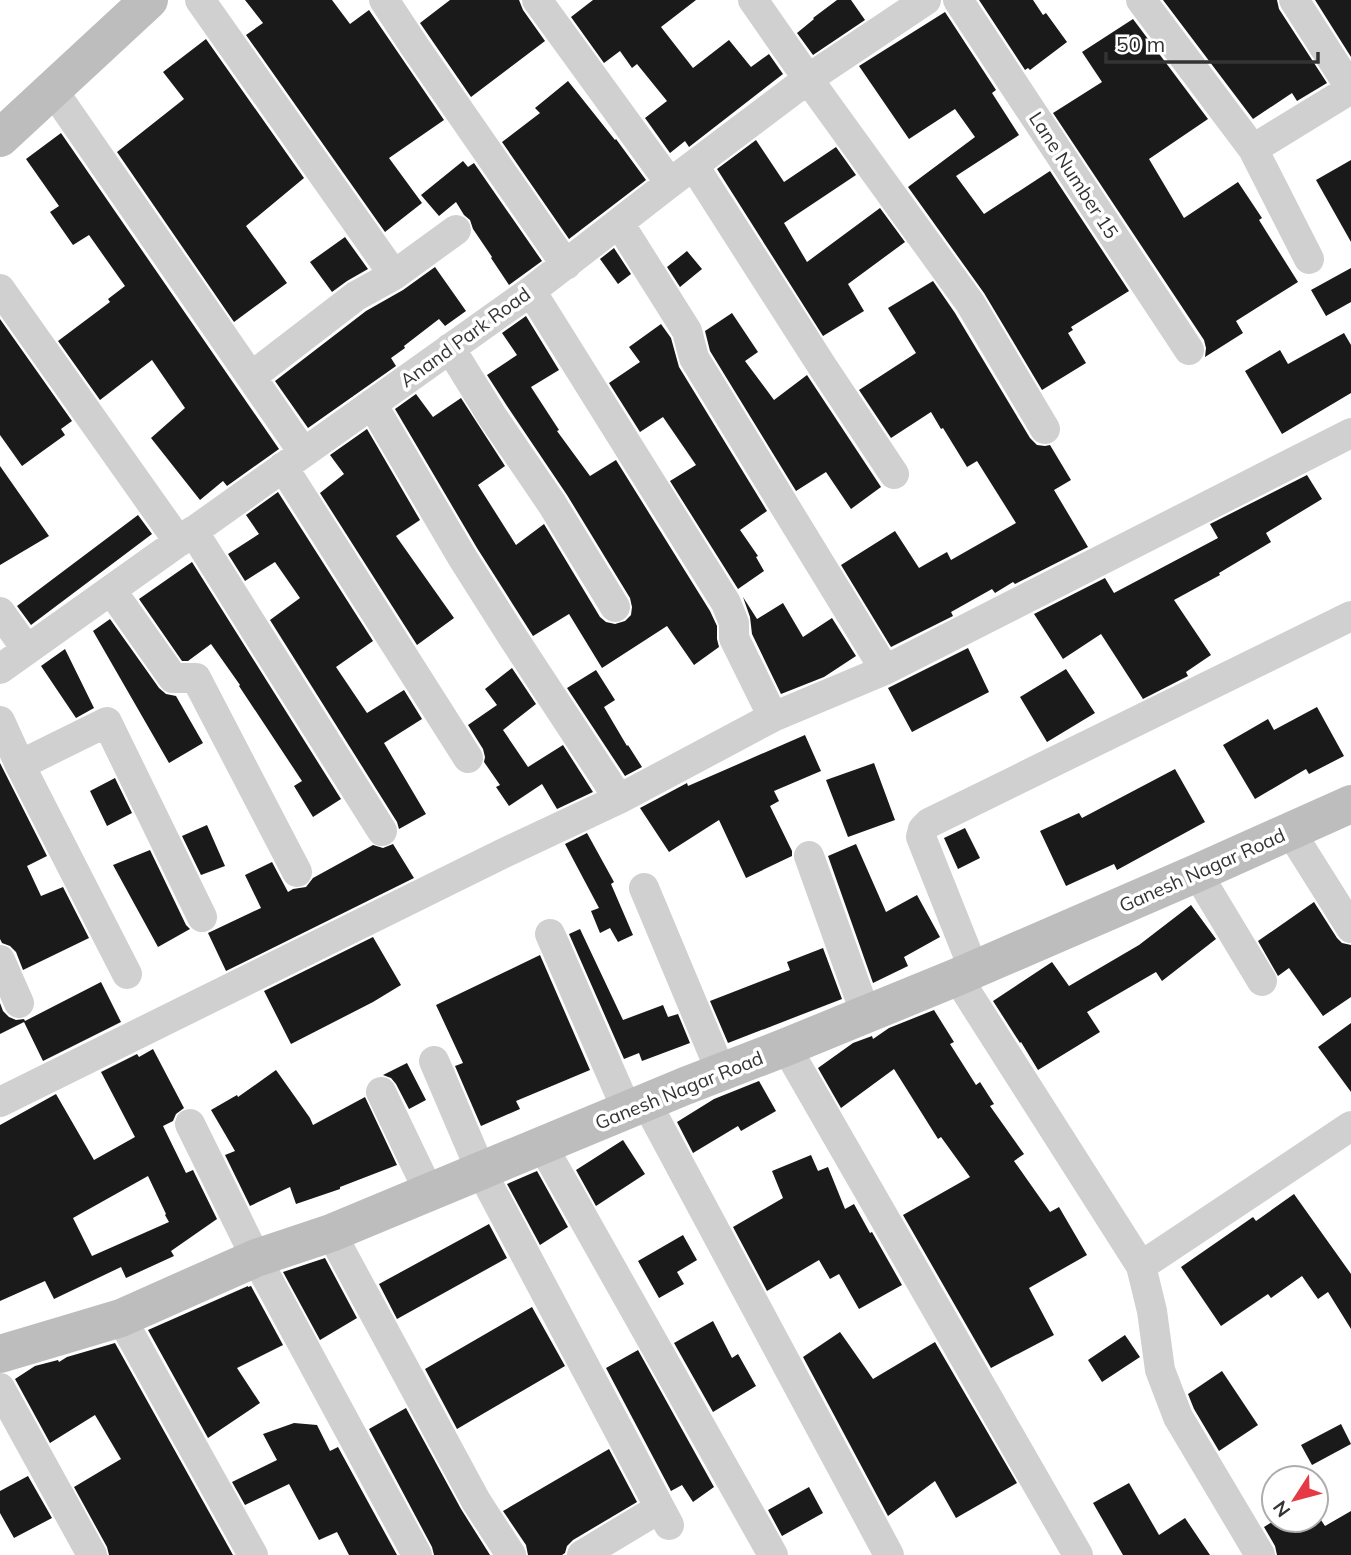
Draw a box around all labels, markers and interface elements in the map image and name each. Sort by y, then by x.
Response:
scale bar [1106,21,1318,65]
text: 50 m [1116,31,1165,57]
street label: Lane Number 15 [1024,107,1124,243]
street label: Anand Park Road [395,282,535,392]
street label: Ganesh Nagar Road [1115,823,1289,917]
street label: Ganesh Nagar Road [591,1045,767,1135]
north arrow [1260,1464,1330,1534]
text: N [1267,1496,1295,1522]

